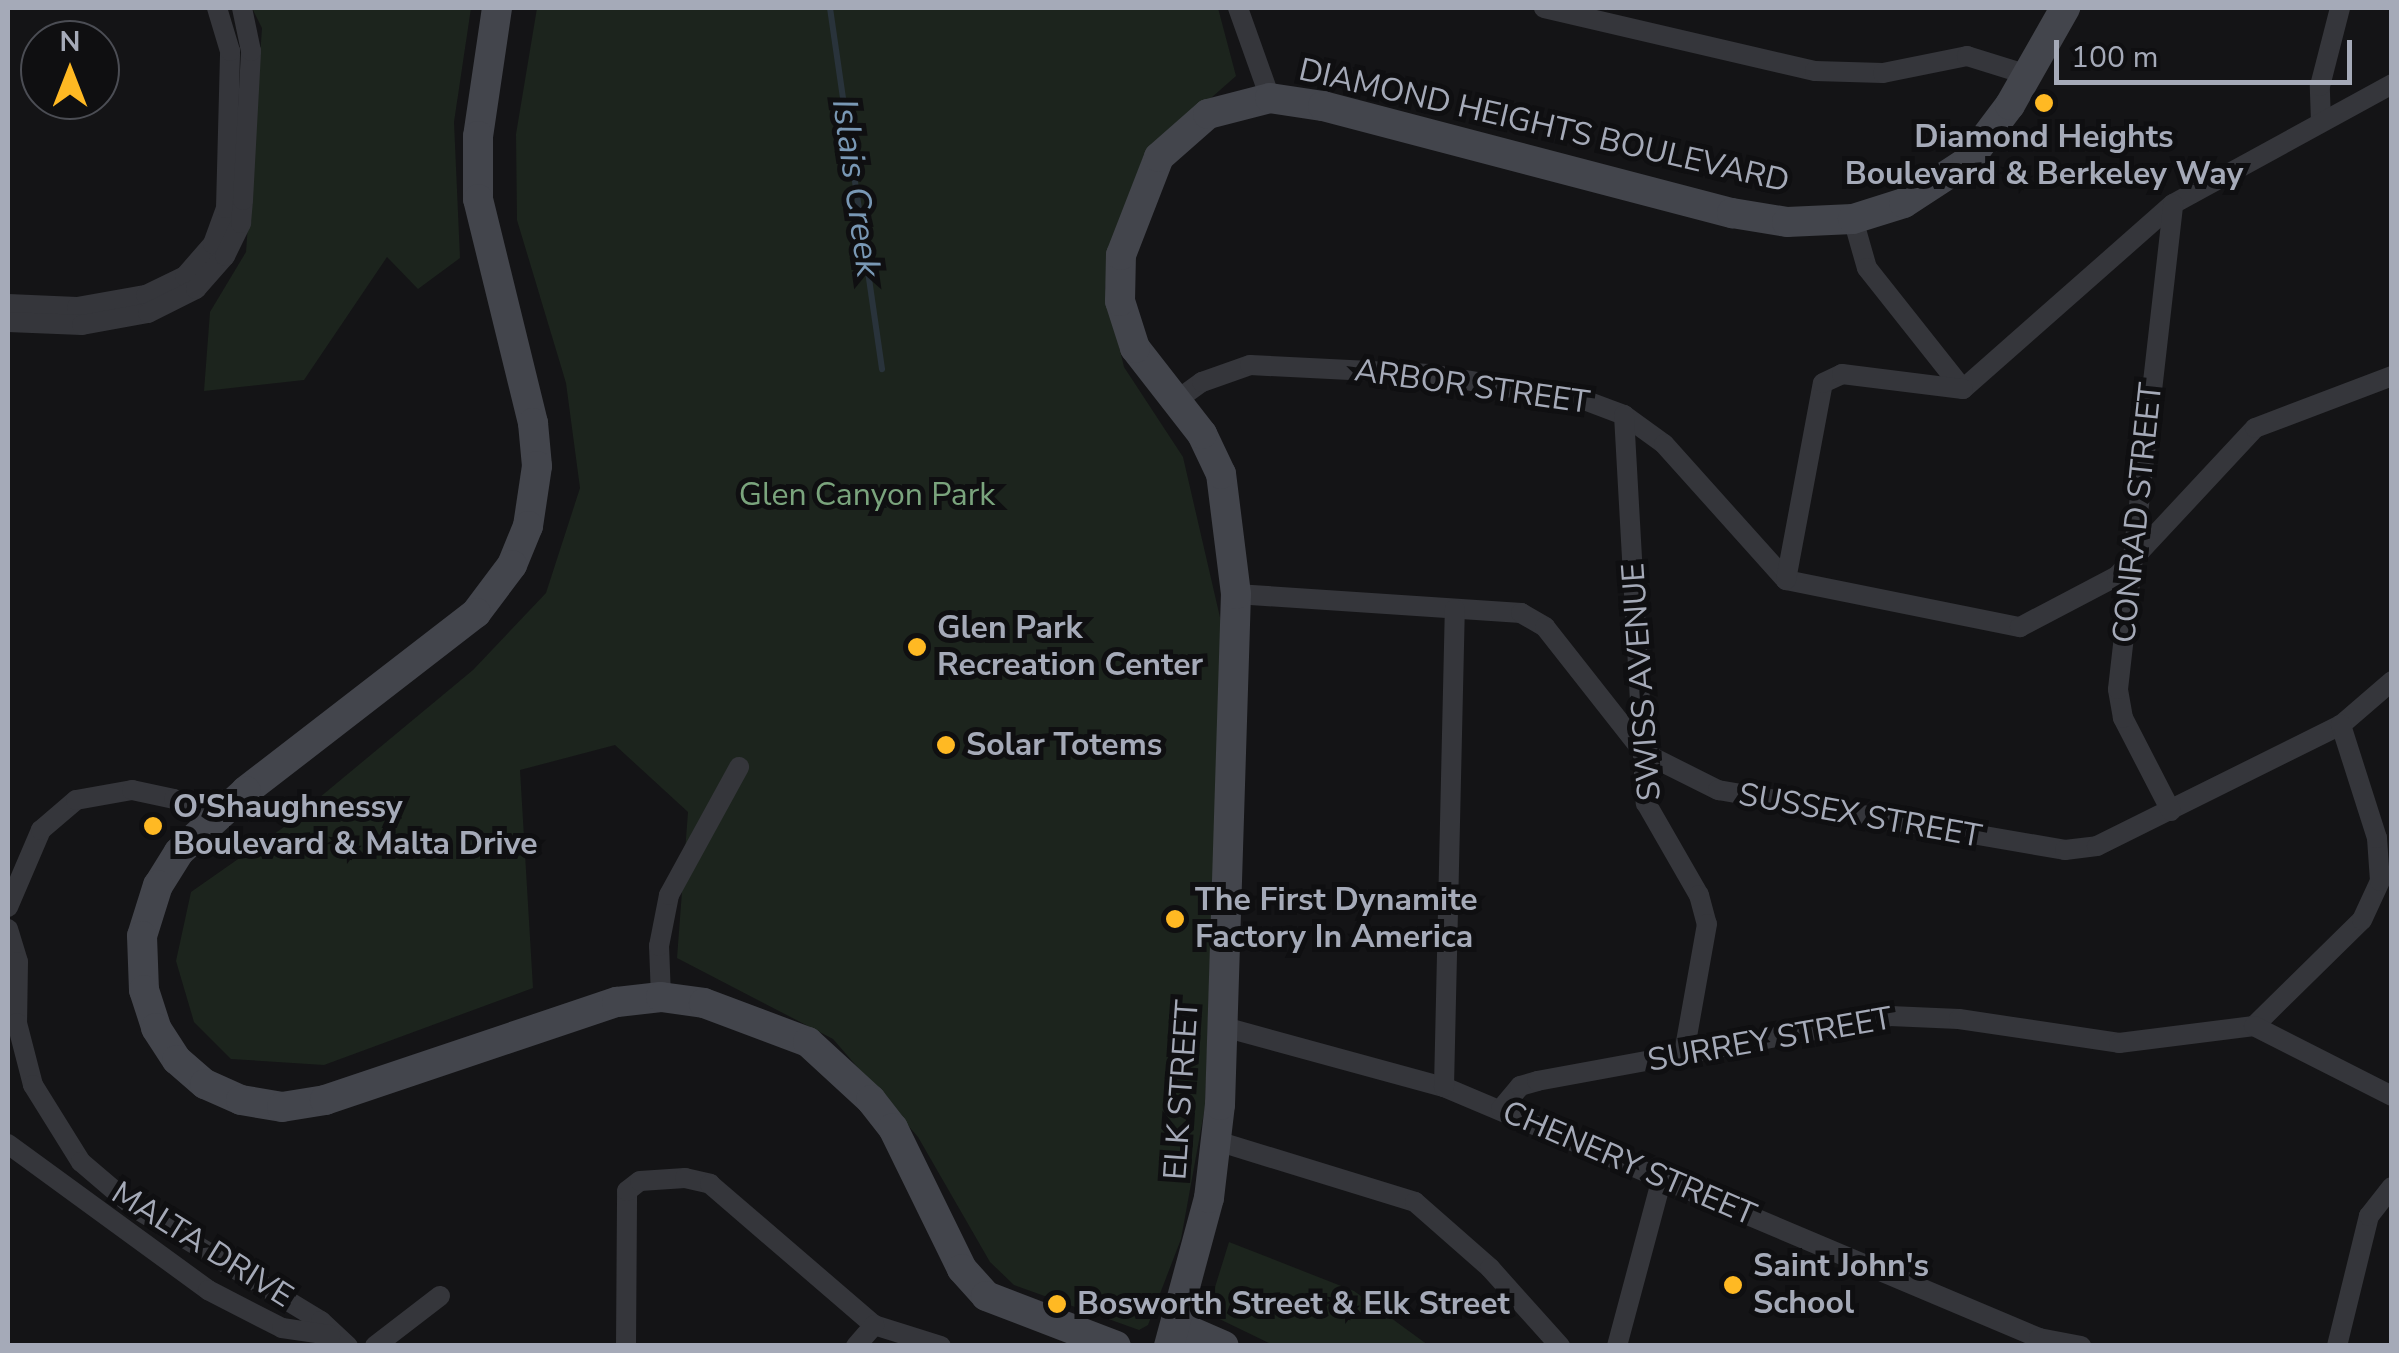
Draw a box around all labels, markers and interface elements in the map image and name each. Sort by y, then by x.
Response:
north arrow [20,20,120,120]
scale bar [2059,20,2356,82]
text: N [60,23,80,61]
text: 100 m [2071,37,2158,78]
street label: DIAMOND HEIGHTS BOULEVARD [1295,51,1793,201]
marker: Diamond Heights Boulevard & Berkeley Way [2033,92,2055,114]
water label: Islais Creek [823,96,889,280]
place label: Diamond Heights Boulevard & Berkeley Way [1845,119,2243,194]
street label: ARBOR STREET [1352,352,1592,422]
street label: CONRAD STREET [2105,381,2171,645]
park label: Glen Canyon Park [739,476,995,514]
street label: SWISS AVENUE [1615,562,1669,802]
place label: Glen Park Recreation Center [937,610,1203,685]
marker: Glen Park Recreation Center [906,636,928,658]
place label: Solar Totems [966,726,1162,764]
marker: Solar Totems [935,734,957,756]
street label: SUSSEX STREET [1736,776,1984,856]
place label: O'Shaughnessy Boulevard & Malta Drive [173,789,538,864]
marker: O'Shaughnessy Boulevard & Malta Drive [142,815,164,837]
place label: The First Dynamite Factory In America [1195,882,1478,957]
marker: The First Dynamite Factory In America [1164,908,1186,930]
street label: ELK STREET [1157,999,1207,1181]
street label: SURREY STREET [1645,1000,1895,1080]
street label: CHENERY STREET [1497,1093,1761,1235]
street label: MALTA DRIVE [104,1174,300,1316]
place label: Saint John's School [1753,1248,1929,1323]
marker: Saint John's School [1722,1274,1744,1296]
place label: Bosworth Street & Elk Street [1077,1285,1510,1323]
marker: Bosworth Street & Elk Street [1046,1293,1068,1315]

